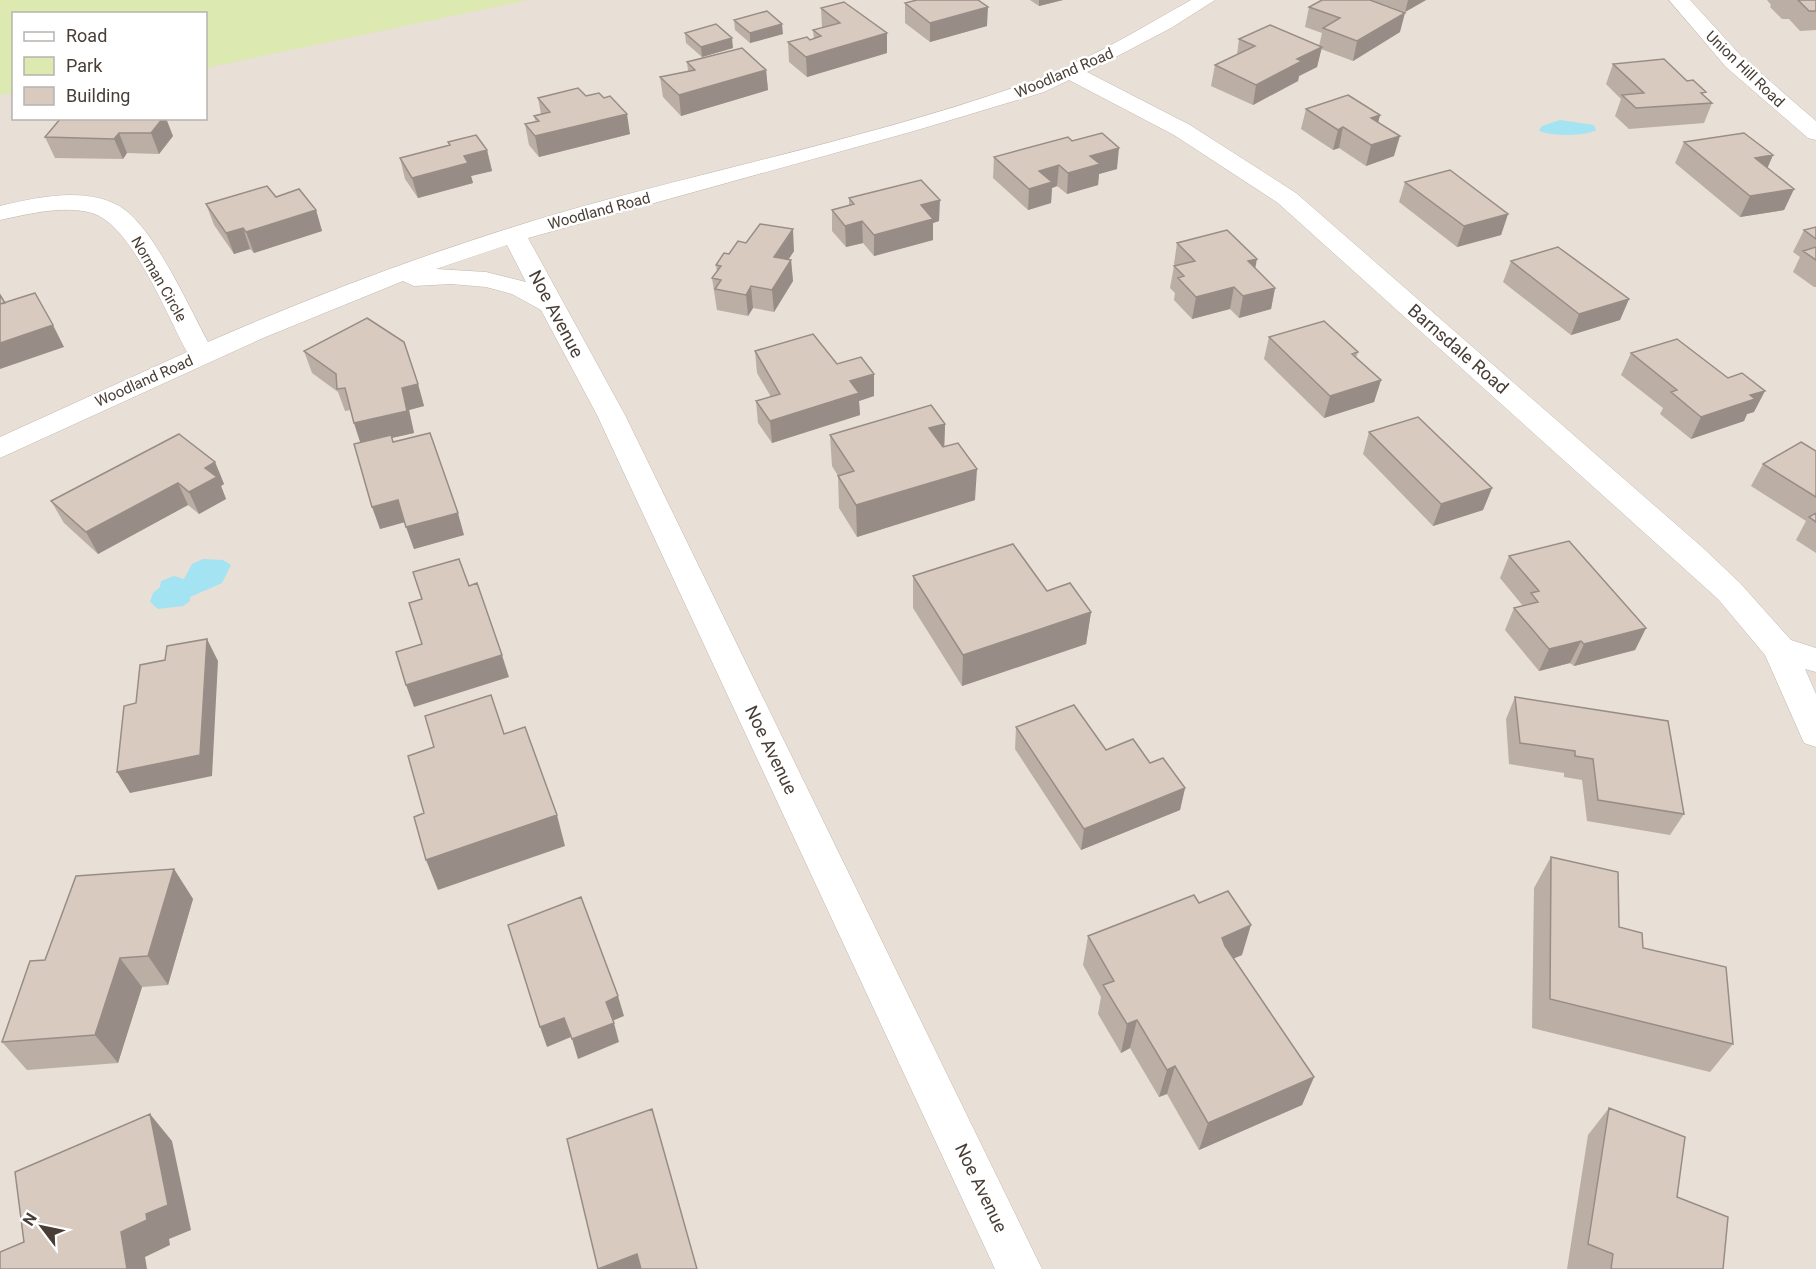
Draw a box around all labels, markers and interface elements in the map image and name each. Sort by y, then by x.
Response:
legend [12,12,207,120]
text: Road [66,25,107,46]
street label: Union Hill Road [1702,27,1788,111]
street label: Woodland Road [1012,44,1116,102]
text: Park [66,55,103,76]
text: Building [66,85,130,106]
street label: Woodland Road [546,189,652,233]
street label: Norman Circle [127,233,191,325]
street label: Noe Avenue [525,266,588,361]
street label: Barnsdale Road [1404,299,1513,398]
street label: Woodland Road [92,351,196,411]
street label: Noe Avenue [741,702,802,798]
street label: Noe Avenue [951,1140,1012,1236]
north arrow [12,1197,72,1257]
text: N [19,1209,41,1229]

